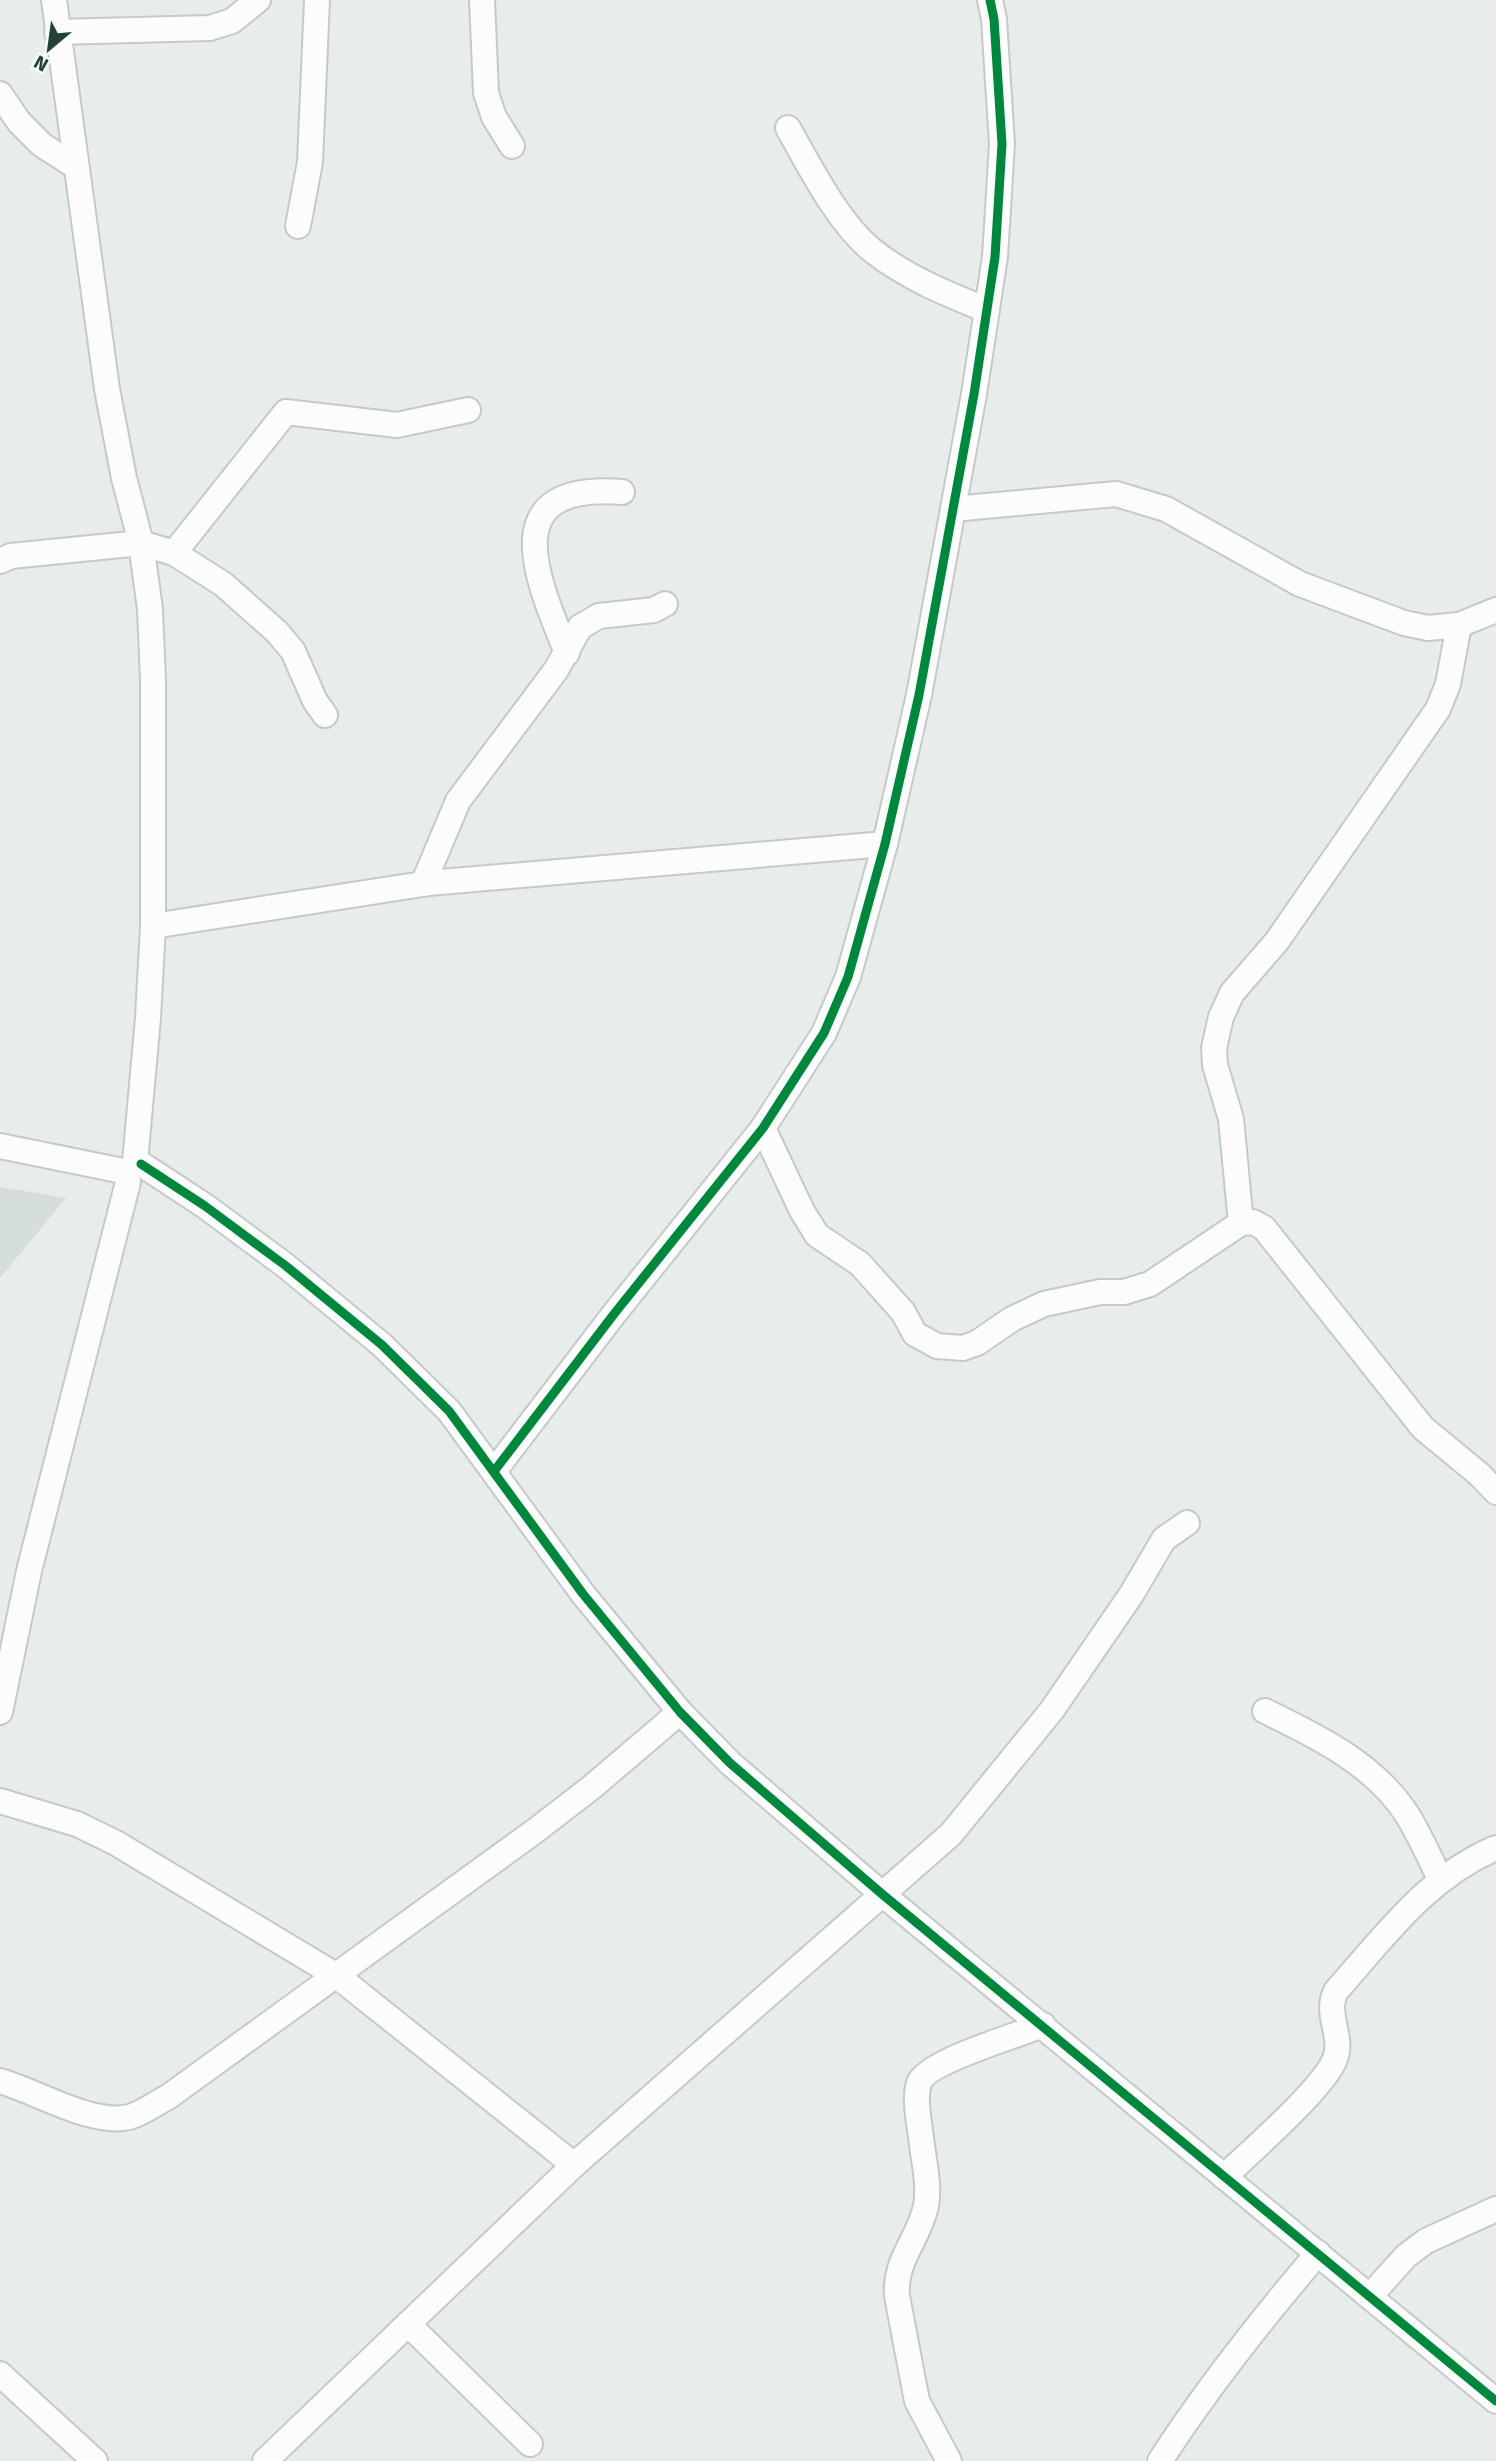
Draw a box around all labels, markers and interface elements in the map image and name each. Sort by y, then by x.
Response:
north arrow [14,14,84,84]
text: N [30,50,52,77]

